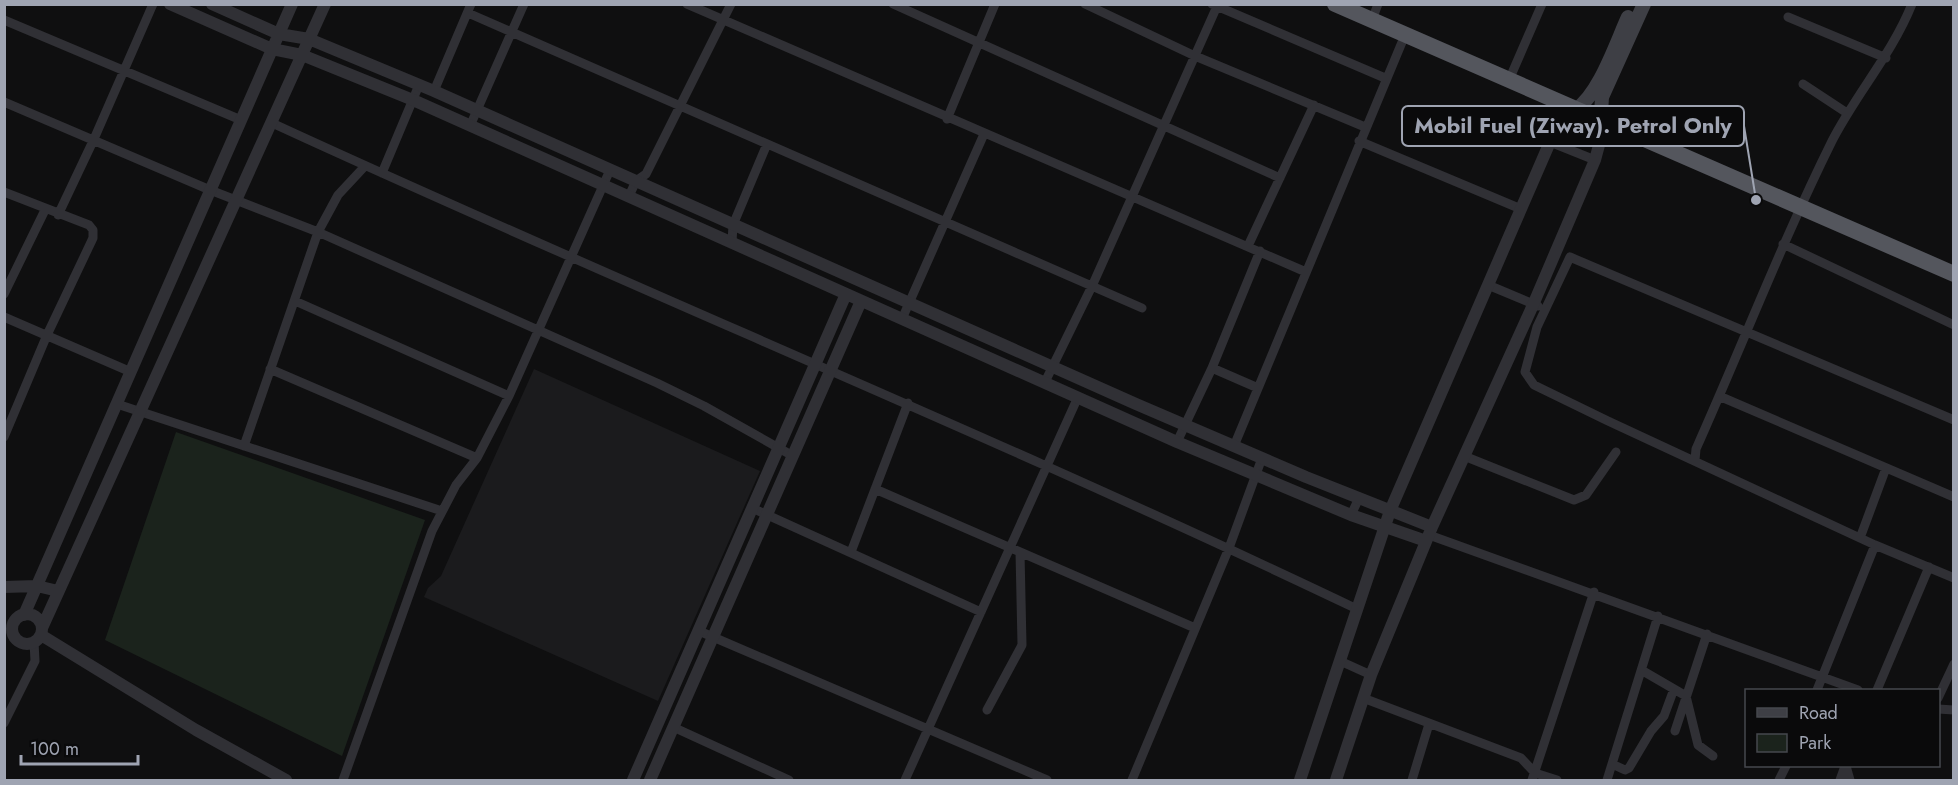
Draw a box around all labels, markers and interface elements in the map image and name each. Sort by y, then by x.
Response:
callout: Mobil Fuel (Ziway). Petrol Only [1402,106,1744,146]
text: Mobil Fuel (Ziway). Petrol Only [1414,109,1732,141]
legend [1745,689,1940,767]
text: Road [1799,700,1838,726]
scale bar [21,728,138,766]
text: Park [1799,730,1831,756]
text: 100 m [30,736,79,762]

